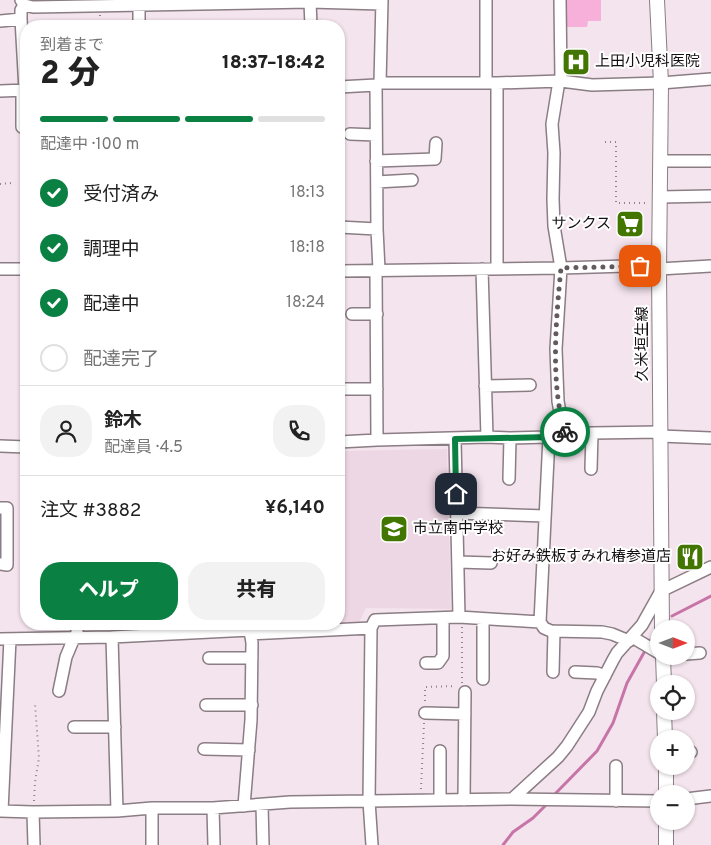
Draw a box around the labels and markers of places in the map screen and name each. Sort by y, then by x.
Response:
hospital icon: 上田小児科医院 [561,47,591,77]
place label: 上田小児科医院 [595,53,700,72]
supermarket icon: サンクス [615,209,645,239]
place label: サンクス [551,215,611,234]
pin [619,245,661,287]
pin [435,473,477,515]
school or university icon: 市立南中学校 [379,514,409,544]
place label: 市立南中学校 [413,520,503,539]
restaurant icon: お好み鉄板すみれ椿参道店 [675,542,705,572]
place label: お好み鉄板すみれ椿参道店 [491,548,671,567]

